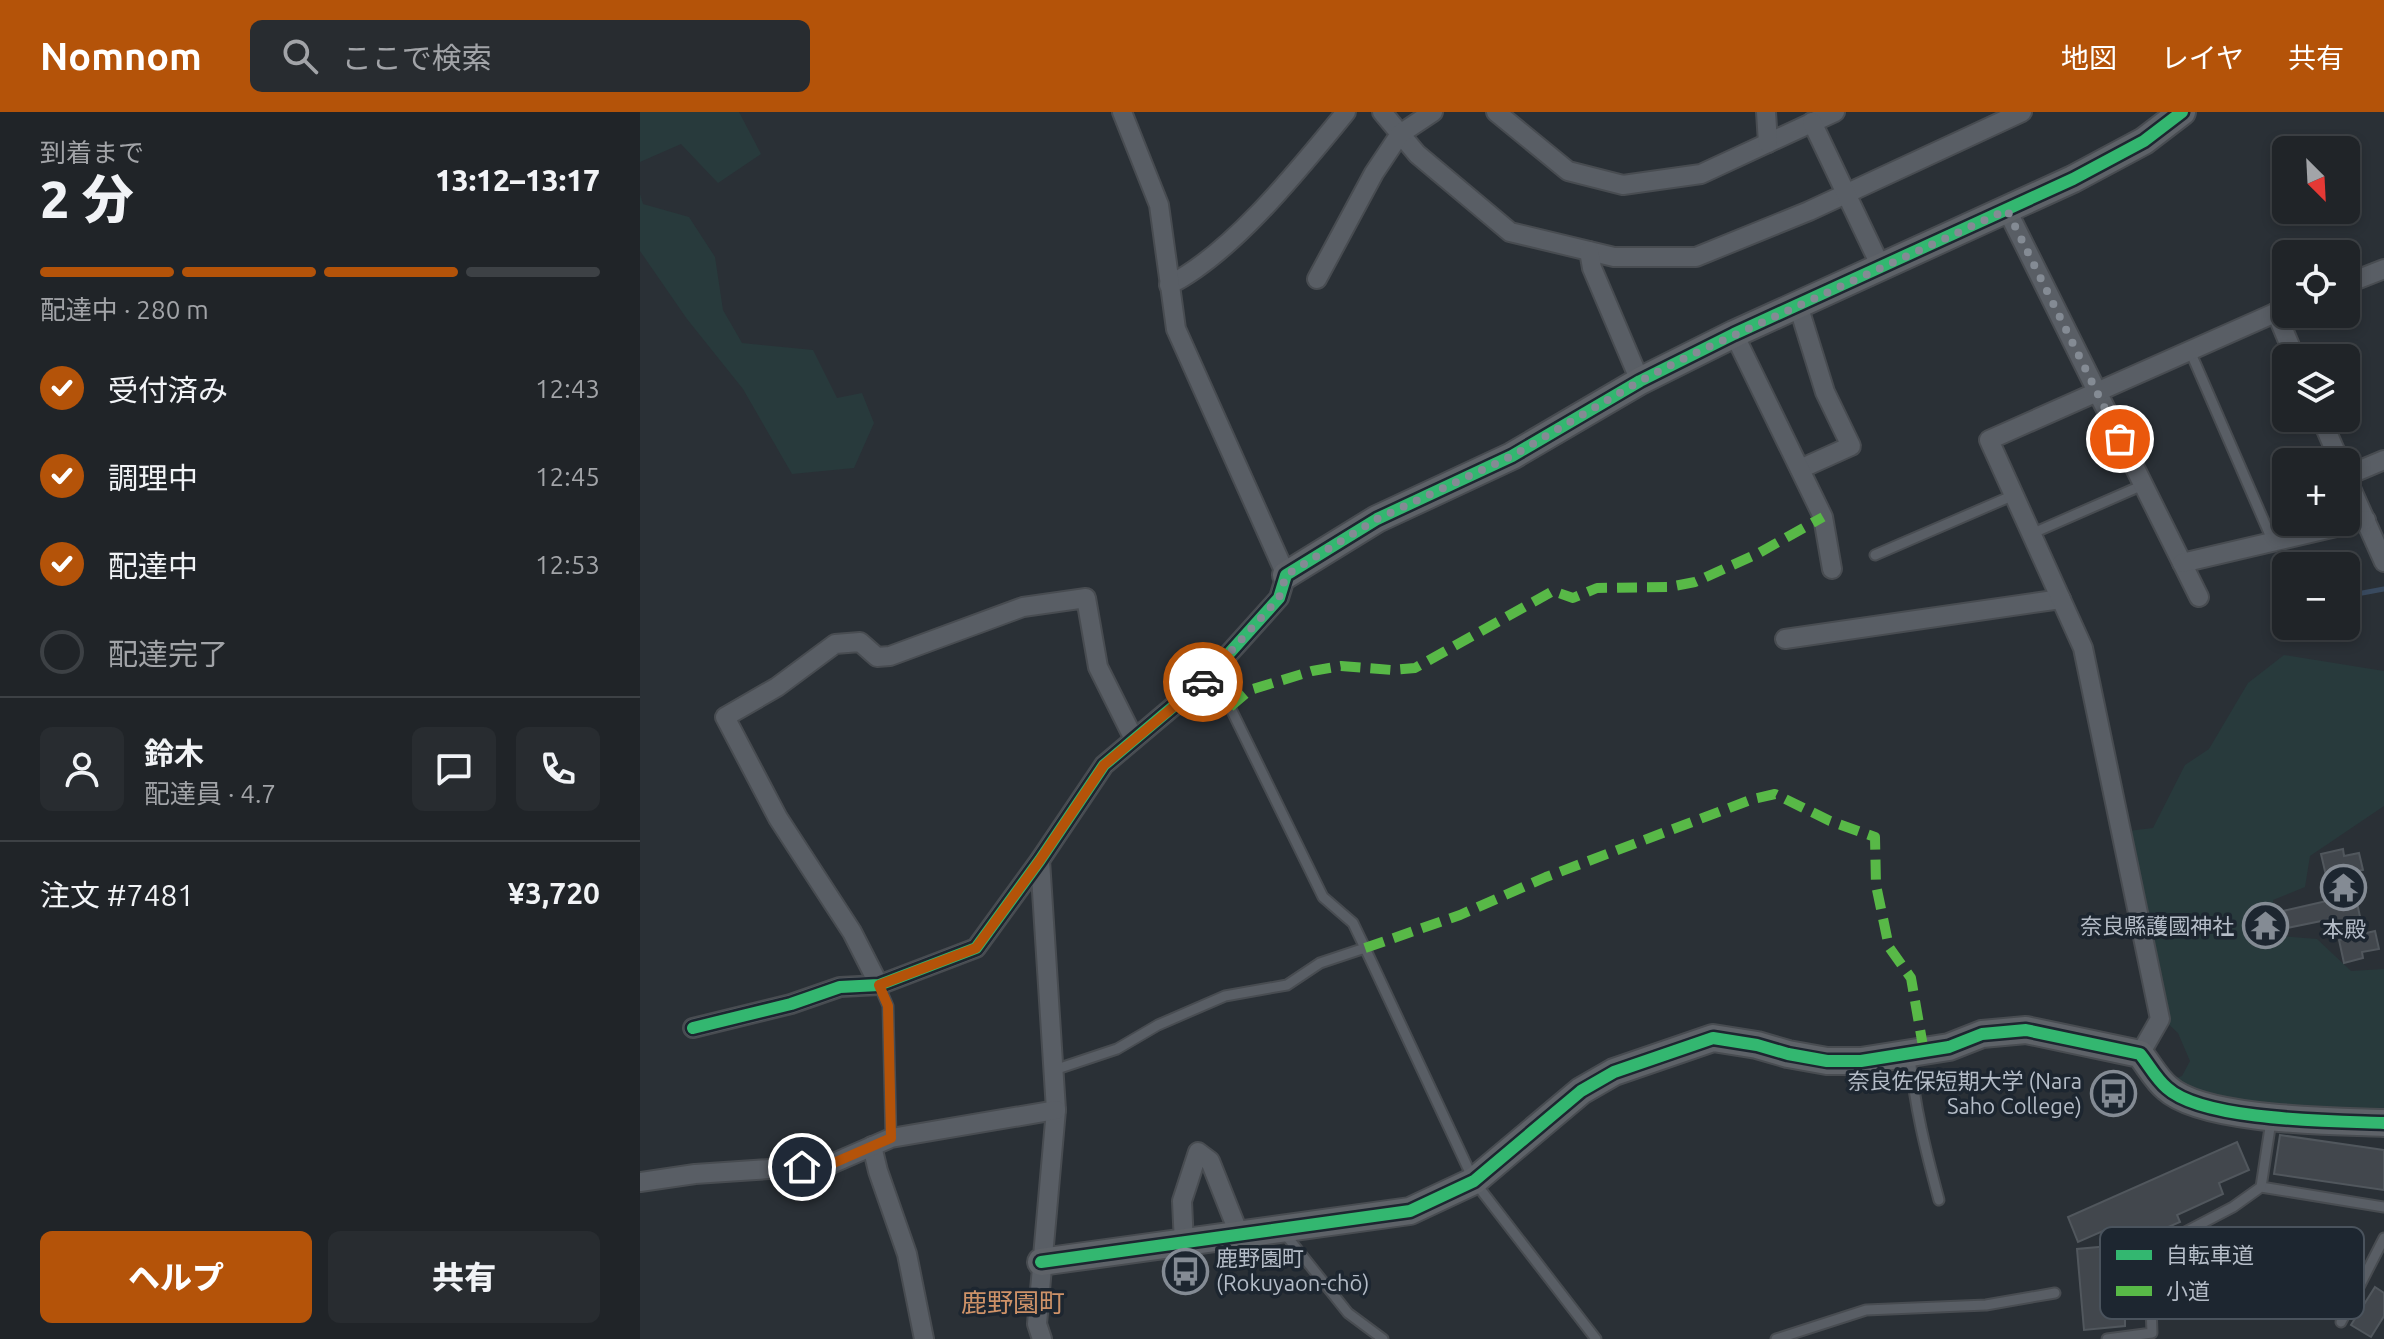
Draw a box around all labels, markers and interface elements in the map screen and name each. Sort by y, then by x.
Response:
search box [250,20,810,92]
icon: search [278,34,322,78]
text: Nomnom [40,35,202,77]
text: ここで検索 [342,41,492,75]
text: 地図 [2061,42,2117,73]
text: レイヤ [2161,42,2244,73]
text: 共有 [2288,42,2344,73]
north arrow [2272,136,2360,224]
map controls [2272,136,2360,640]
text: 到着まで [40,138,144,167]
text: 13:12–13:17 [435,163,600,197]
text: 2 分 [40,170,134,228]
button: locate [2272,240,2360,328]
text: 配達中 · 280 m [40,295,209,324]
button: layers [2272,344,2360,432]
icon: check [40,366,84,410]
text: 受付済み [108,373,228,407]
text: 12:43 [535,374,600,403]
pin [2086,405,2154,473]
icon: bag [2098,417,2142,461]
button: + [2272,448,2360,536]
icon: check [40,454,84,498]
text: 調理中 [108,461,198,495]
text: 12:45 [535,462,600,491]
icon: check [40,542,84,586]
text: 配達中 [108,549,198,583]
text: 12:53 [535,550,600,579]
button: − [2272,552,2360,640]
text: 配達完了 [108,637,228,671]
courier [1163,642,1243,722]
icon: car [1181,660,1225,704]
button: person [40,727,124,811]
button: chat [412,727,496,811]
button: phone [516,727,600,811]
text: 鈴木 [144,736,204,770]
text: 配達員 · 4.7 [144,779,276,808]
temple icon: 本殿 [2320,864,2368,912]
text: ¥3,720 [508,876,600,910]
text: 注文 #7481 [40,878,194,912]
temple icon: 奈良縣護國神社 [2241,902,2289,950]
place label: 奈良縣護國神社 [2080,913,2234,938]
place label: 本殿 [2322,916,2366,941]
place label: 奈良佐保短期大学 (Nara Saho College) [1847,1068,2082,1119]
bus stop icon: 奈良佐保短期大学 (Nara Saho College) [2089,1070,2137,1118]
pin [768,1133,836,1201]
icon: home [780,1145,824,1189]
legend [2100,1227,2364,1319]
button: ヘルプ [40,1231,312,1323]
button: 共有 [328,1231,600,1323]
text: 自転車道 [2166,1242,2254,1267]
place label: 鹿野園町 (Rokuyaon-chō) [1216,1245,1369,1296]
bus stop icon: 鹿野園町 (Rokuyaon-chō) [1161,1247,1209,1295]
text: 小道 [2166,1278,2210,1303]
district label: 鹿野園町 [961,1288,1065,1317]

